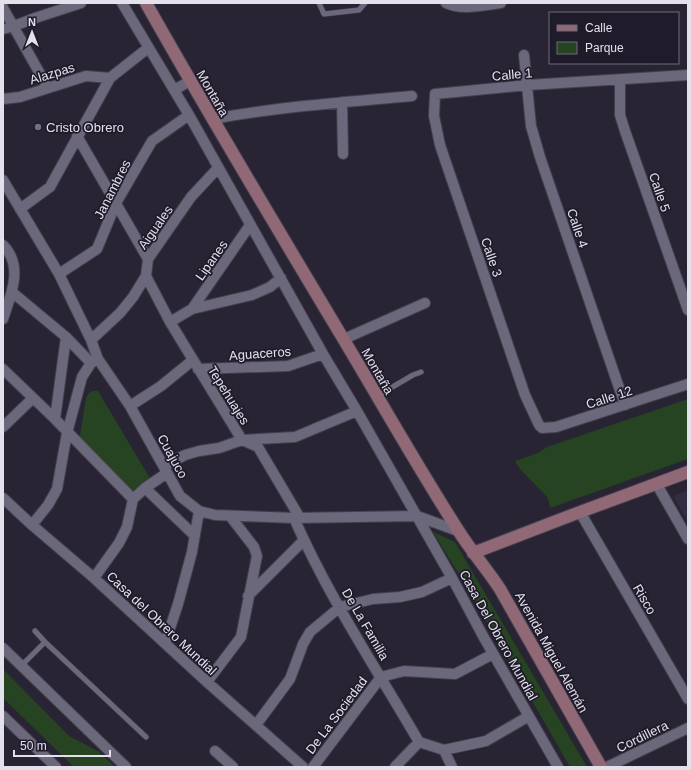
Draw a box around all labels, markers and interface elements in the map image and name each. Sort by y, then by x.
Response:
north arrow [12,12,52,52]
legend [549,12,679,64]
text: N [28,16,36,28]
text: Calle [585,21,613,35]
text: Parque [585,41,624,55]
street label: Alazpas [28,59,77,87]
street label: Calle 1 [491,65,533,84]
street label: Montaña [193,68,232,120]
place label: Cristo Obrero [46,120,124,135]
marker: Cristo Obrero [33,122,43,132]
street label: Janambres [91,157,134,221]
street label: Calle 5 [646,171,673,214]
street label: Aiguales [135,202,176,252]
street label: Calle 4 [564,207,591,250]
street label: Calle 3 [478,236,505,279]
street label: Lipanes [192,237,231,283]
street label: Aguaceros [229,344,292,363]
street label: Montaña [358,346,397,398]
street label: Tepehuajes [205,363,253,428]
street label: Calle 12 [584,383,634,412]
street label: Cuajuco [154,432,191,481]
street label: Casa Del Obrero Mundial [456,567,541,703]
street label: Casa del Obrero Mundial [104,569,220,678]
street label: Risco [630,581,659,617]
street label: De La Familia [339,586,392,663]
street label: Avenida Miguel Alemán [512,589,591,715]
street label: De La Sociedad [303,674,370,757]
street label: Cordillera [614,717,671,755]
scale bar [14,732,110,758]
text: 50 m [20,739,47,753]

